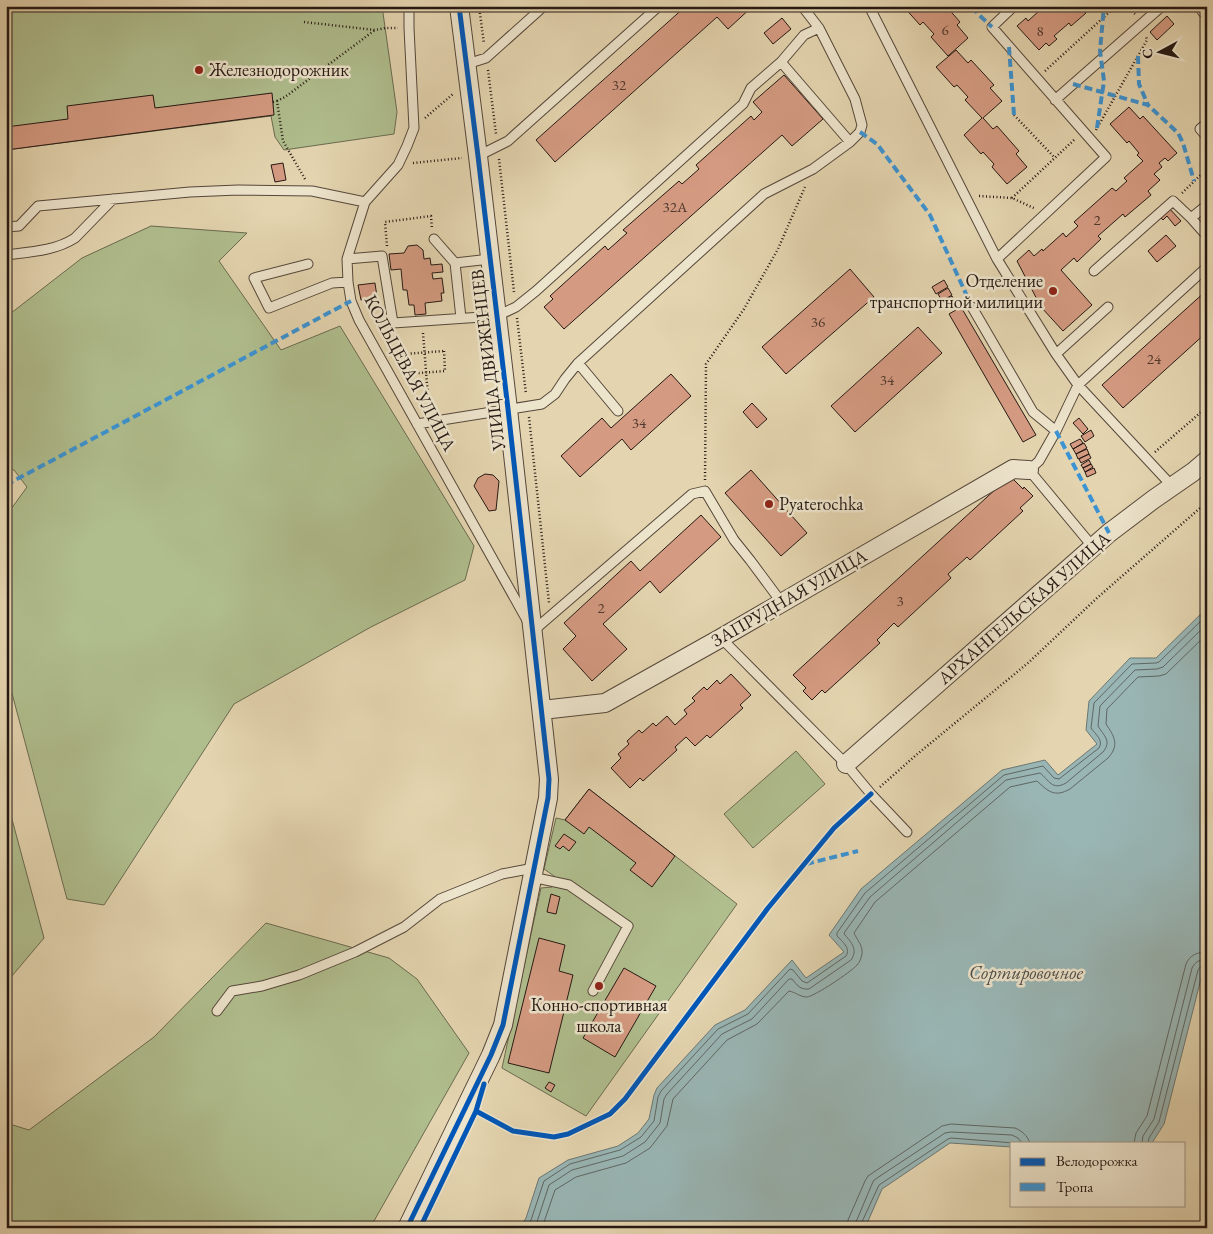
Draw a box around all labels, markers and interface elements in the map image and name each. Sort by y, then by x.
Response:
house number: 6 [941,20,949,39]
house number: 8 [1036,21,1044,40]
north arrow [1136,28,1186,78]
text: С [1138,47,1157,60]
place label: Железнодорожник [208,58,349,81]
marker: Железнодорожник [193,64,205,76]
house number: 32 [612,75,627,94]
house number: 32А [663,197,688,216]
house number: 2 [1093,210,1101,229]
street label: УЛИЦА ДВИЖЕНЦЕВ [465,268,510,453]
place label: Отделение транспортной милиции [870,269,1043,313]
marker: Отделение транспортной милиции [1047,285,1059,297]
street label: КОЛЬЦЕВАЯ УЛИЦА [359,291,462,455]
house number: 36 [811,312,825,331]
house number: 24 [1147,349,1162,368]
house number: 34 [880,370,895,389]
house number: 34 [632,413,647,432]
place label: Pyaterochka [779,492,864,515]
marker: Pyaterochka [763,498,775,510]
street label: АРХАНГЕЛЬСКАЯ УЛИЦА [932,526,1115,690]
street label: ЗАПРУДНАЯ УЛИЦА [707,543,871,652]
house number: 3 [896,591,904,610]
house number: 2 [597,598,605,617]
water label: Сортировочное [969,960,1084,985]
marker: Конно-спортивная школа [593,980,605,992]
place label: Конно-спортивная школа [531,993,667,1037]
legend [1010,1142,1186,1206]
text: Велодорожка [1056,1151,1137,1170]
text: Тропа [1056,1177,1093,1196]

